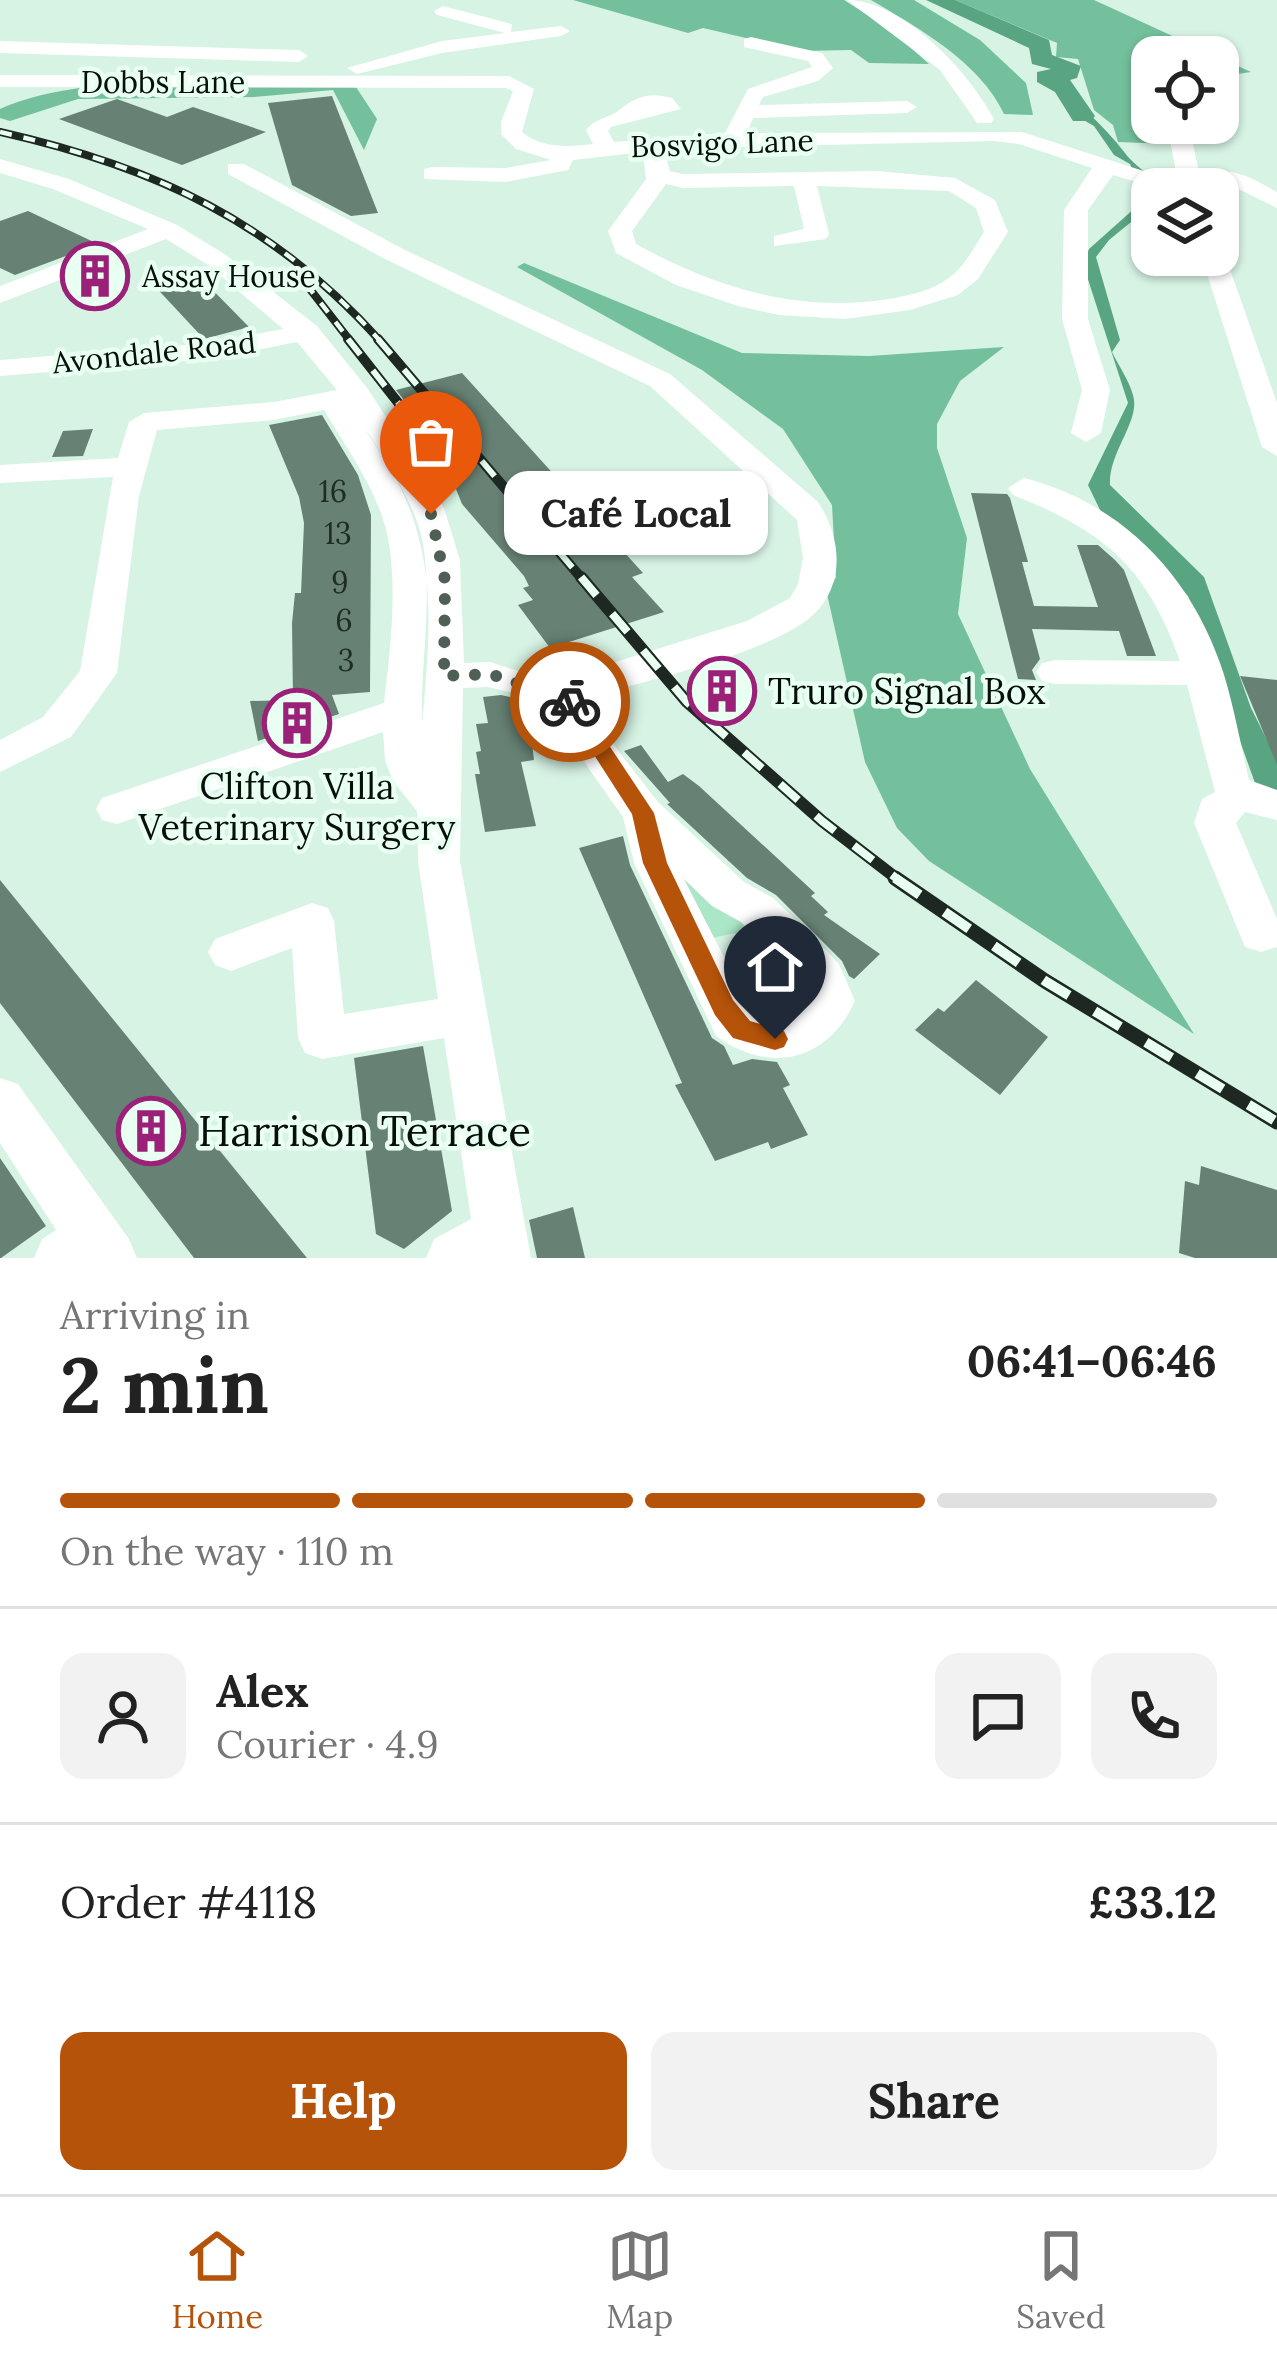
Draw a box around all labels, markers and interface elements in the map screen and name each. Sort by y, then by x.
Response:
map controls [1131,36,1239,276]
button: locate [1131,36,1239,144]
street label: Dobbs Lane [81,63,245,101]
street label: Bosvigo Lane [630,121,814,166]
button: layers [1131,168,1239,276]
building icon: Assay House [60,241,130,311]
place label: Assay House [141,257,316,296]
street label: Avondale Road [49,322,258,382]
pin [380,391,482,514]
icon: bag [398,409,464,475]
house number: 16 [319,472,347,510]
callout: Café Local [503,472,767,556]
text: Café Local [540,488,732,538]
house number: 13 [324,514,352,552]
house number: 9 [331,563,349,601]
house number: 6 [335,601,353,639]
house number: 3 [338,641,354,679]
courier [510,642,630,762]
building icon: Truro Signal Box [687,656,757,726]
place label: Truro Signal Box [768,668,1046,714]
icon: bike [537,669,603,735]
building icon: Clifton Villa Veterinary Surgery [262,688,332,758]
place label: Clifton Villa Veterinary Surgery [137,763,456,850]
pin [724,916,826,1039]
icon: home [742,934,808,1000]
building icon: Harrison Terrace [116,1096,186,1166]
place label: Harrison Terrace [198,1104,531,1158]
text: Arriving in [60,1290,250,1340]
text: 06:41–06:46 [967,1332,1217,1389]
text: 2 min [60,1335,269,1434]
text: On the way · 110 m [60,1526,394,1576]
button: person [60,1653,186,1779]
button: chat [935,1653,1061,1779]
button: phone [1091,1653,1217,1779]
text: Alex [216,1662,309,1719]
text: Courier · 4.9 [216,1719,439,1769]
text: Order #4118 [60,1873,317,1930]
text: £33.12 [1088,1873,1217,1930]
button: Help [60,2032,627,2170]
button: Share [651,2032,1217,2170]
tab: Home [171,2223,263,2337]
tab: Map [606,2223,673,2337]
tab: Saved [1016,2223,1105,2337]

